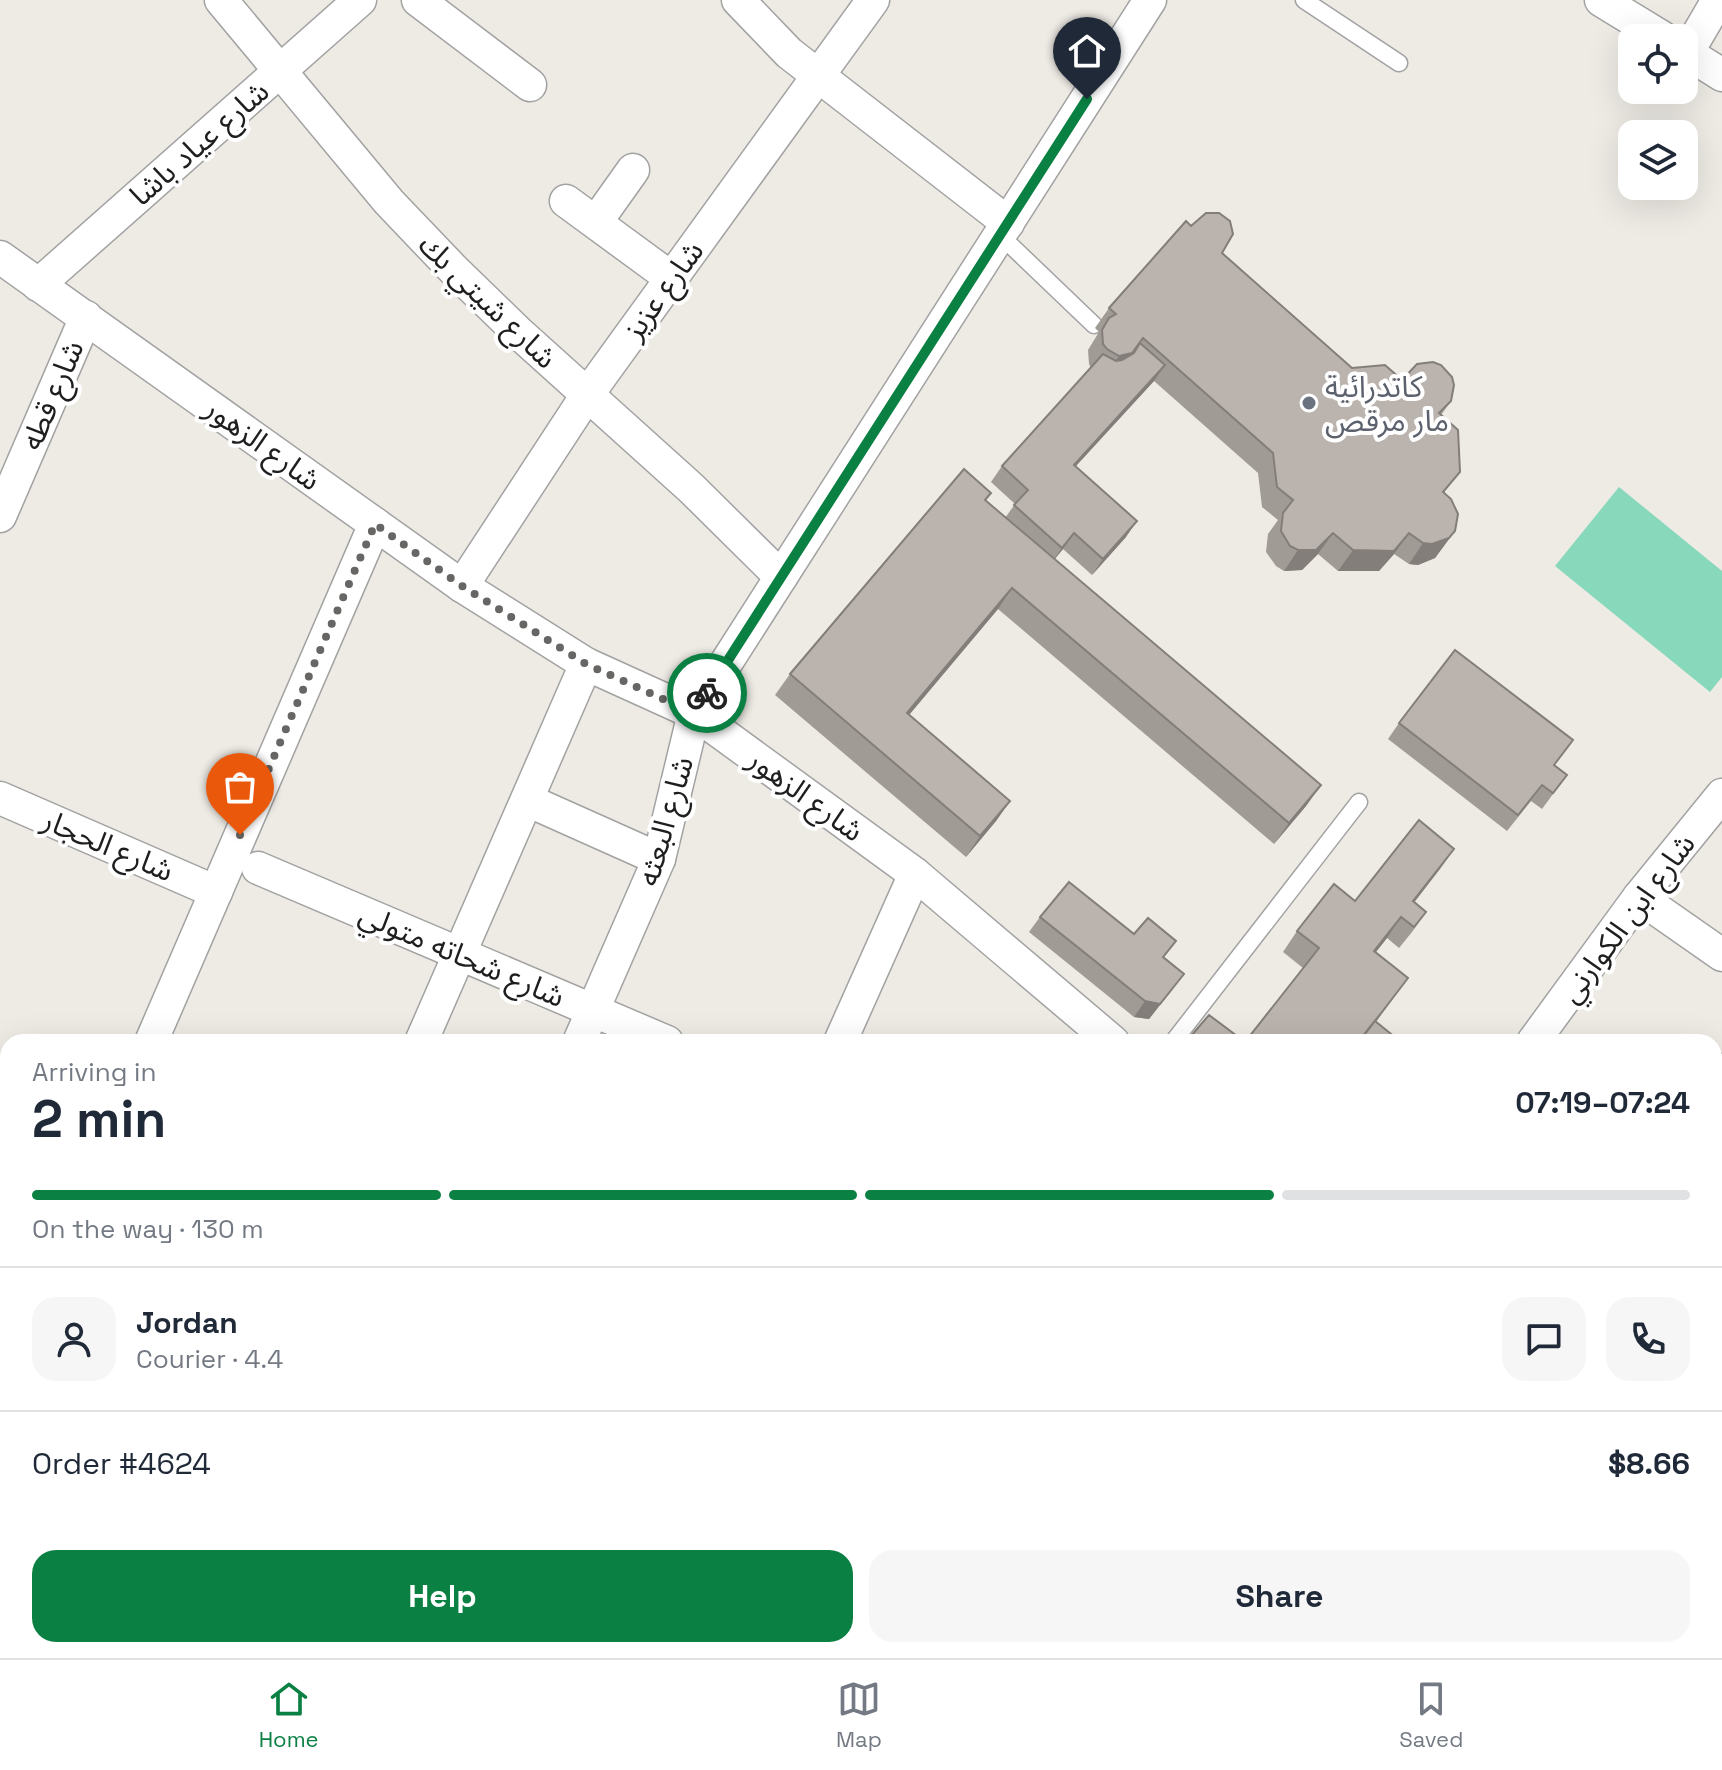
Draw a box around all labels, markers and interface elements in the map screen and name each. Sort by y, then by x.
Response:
pin [1053,17,1121,99]
map controls [1618,24,1698,200]
button: locate [1618,24,1698,104]
icon: home [1065,29,1109,73]
street label: شارع عياد باشا [121,72,279,216]
button: layers [1618,120,1698,200]
street label: شارع شيتي بك [408,225,565,380]
street label: شارع عزيز [613,233,714,350]
street label: شارع قطه [11,334,95,457]
place label: كاتدرائية مار مرقص [1325,367,1449,440]
street label: شارع الزهور [195,388,329,502]
marker: كاتدرائية مار مرقص [1300,394,1318,412]
courier [667,653,747,733]
icon: bike [685,671,729,715]
street label: شارع الزهور [738,739,872,853]
street label: شارع البعثه [628,752,705,891]
pin [206,753,274,835]
icon: bag [218,765,262,809]
street label: شارع الحجار [34,799,180,893]
street label: شارع ابن الكوارني [1550,825,1707,1013]
street label: شارع شحاته متولي [352,894,571,1020]
text: Arriving in [32,1055,156,1089]
text: 07:19–07:24 [1515,1083,1690,1122]
text: 2 min [32,1086,166,1152]
text: On the way · 130 m [32,1212,264,1246]
button: person [32,1297,116,1381]
button: chat [1502,1297,1586,1381]
button: phone [1606,1297,1690,1381]
text: Jordan [136,1303,238,1342]
text: Courier · 4.4 [136,1342,283,1376]
text: Order #4624 [32,1444,211,1483]
text: $8.66 [1608,1444,1690,1483]
button: Help [32,1550,853,1642]
button: Share [869,1550,1690,1642]
tab: Home [259,1677,319,1753]
tab: Map [836,1677,882,1753]
tab: Saved [1399,1677,1463,1753]

